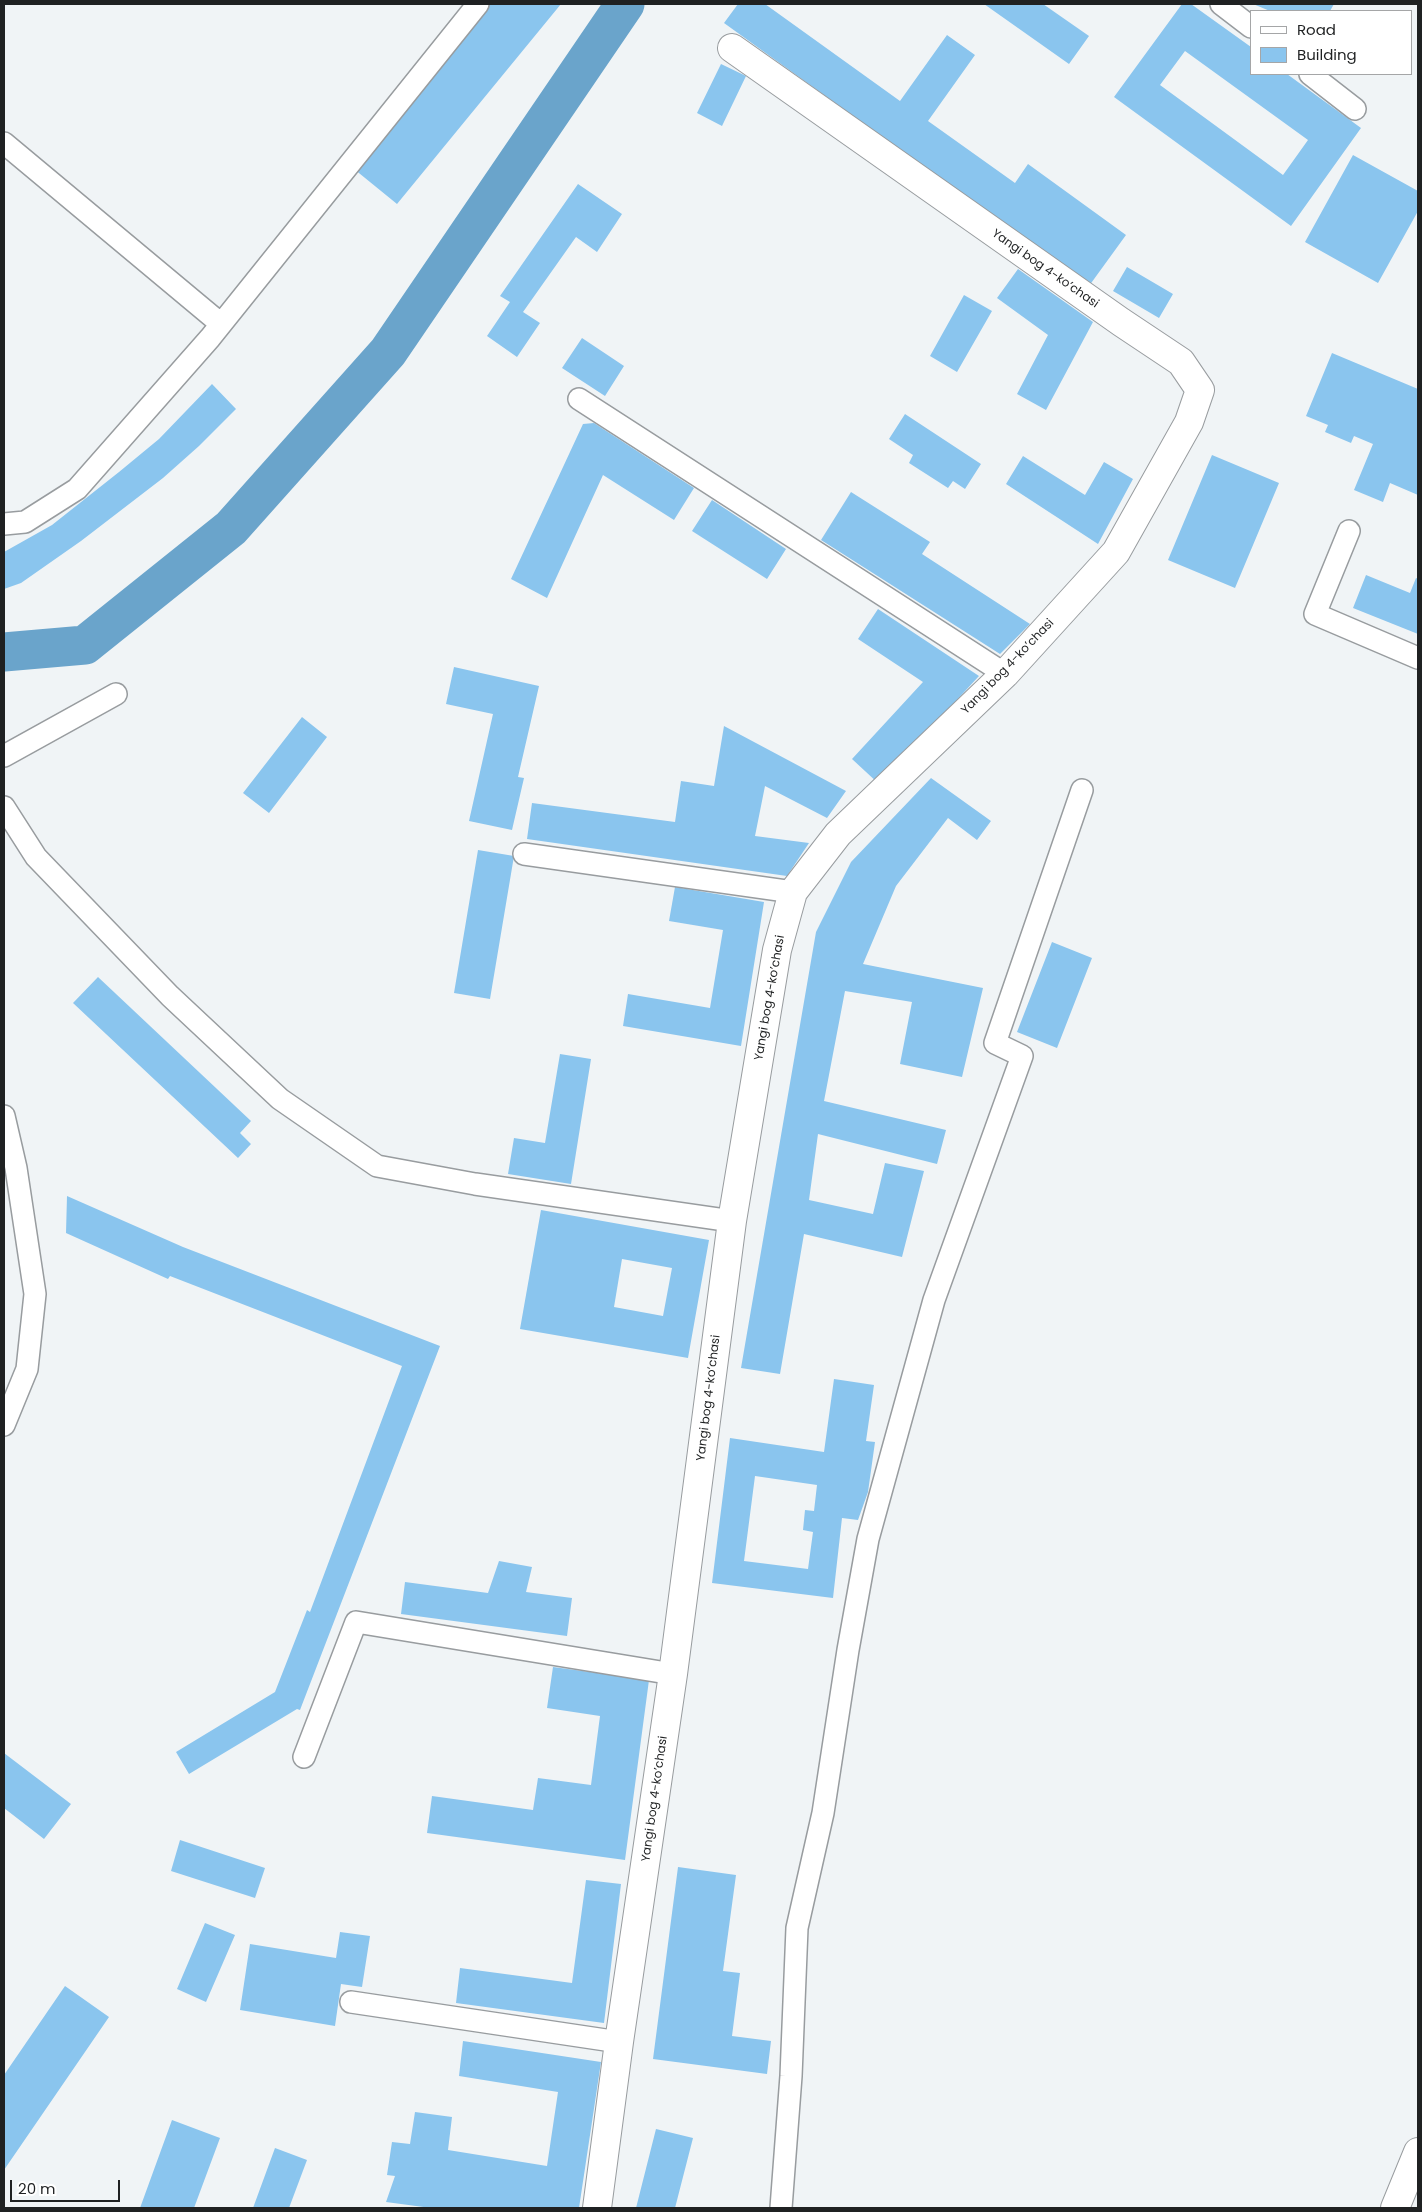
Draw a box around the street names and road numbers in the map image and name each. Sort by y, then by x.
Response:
street label: Yangi bog 4-koʼchasi [989,227,1101,311]
street label: Yangi bog 4-koʼchasi [959,616,1057,718]
street label: Yangi bog 4-koʼchasi [752,934,788,1062]
street label: Yangi bog 4-koʼchasi [694,1334,724,1462]
street label: Yangi bog 4-koʼchasi [639,1735,671,1863]

